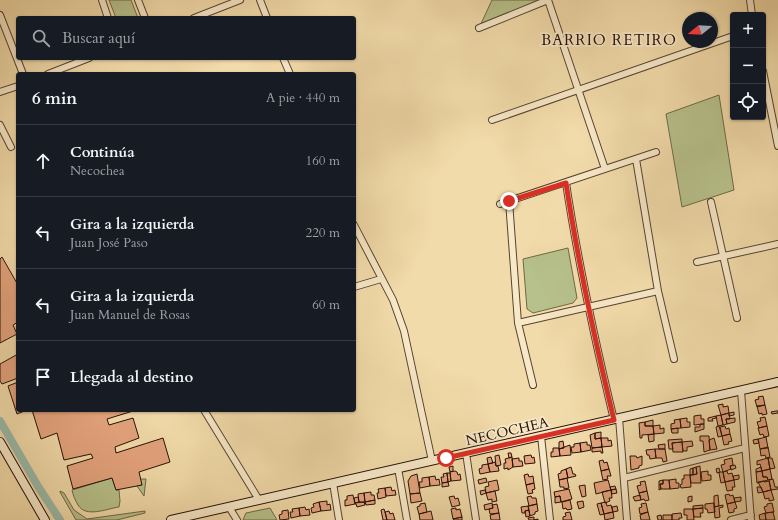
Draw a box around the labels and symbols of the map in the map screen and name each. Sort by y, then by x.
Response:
north arrow [682,12,718,48]
district label: BARRIO RETIRO [541,30,677,50]
route end [500,192,518,210]
street label: NECOCHEA [464,413,550,450]
route start [437,449,455,467]

